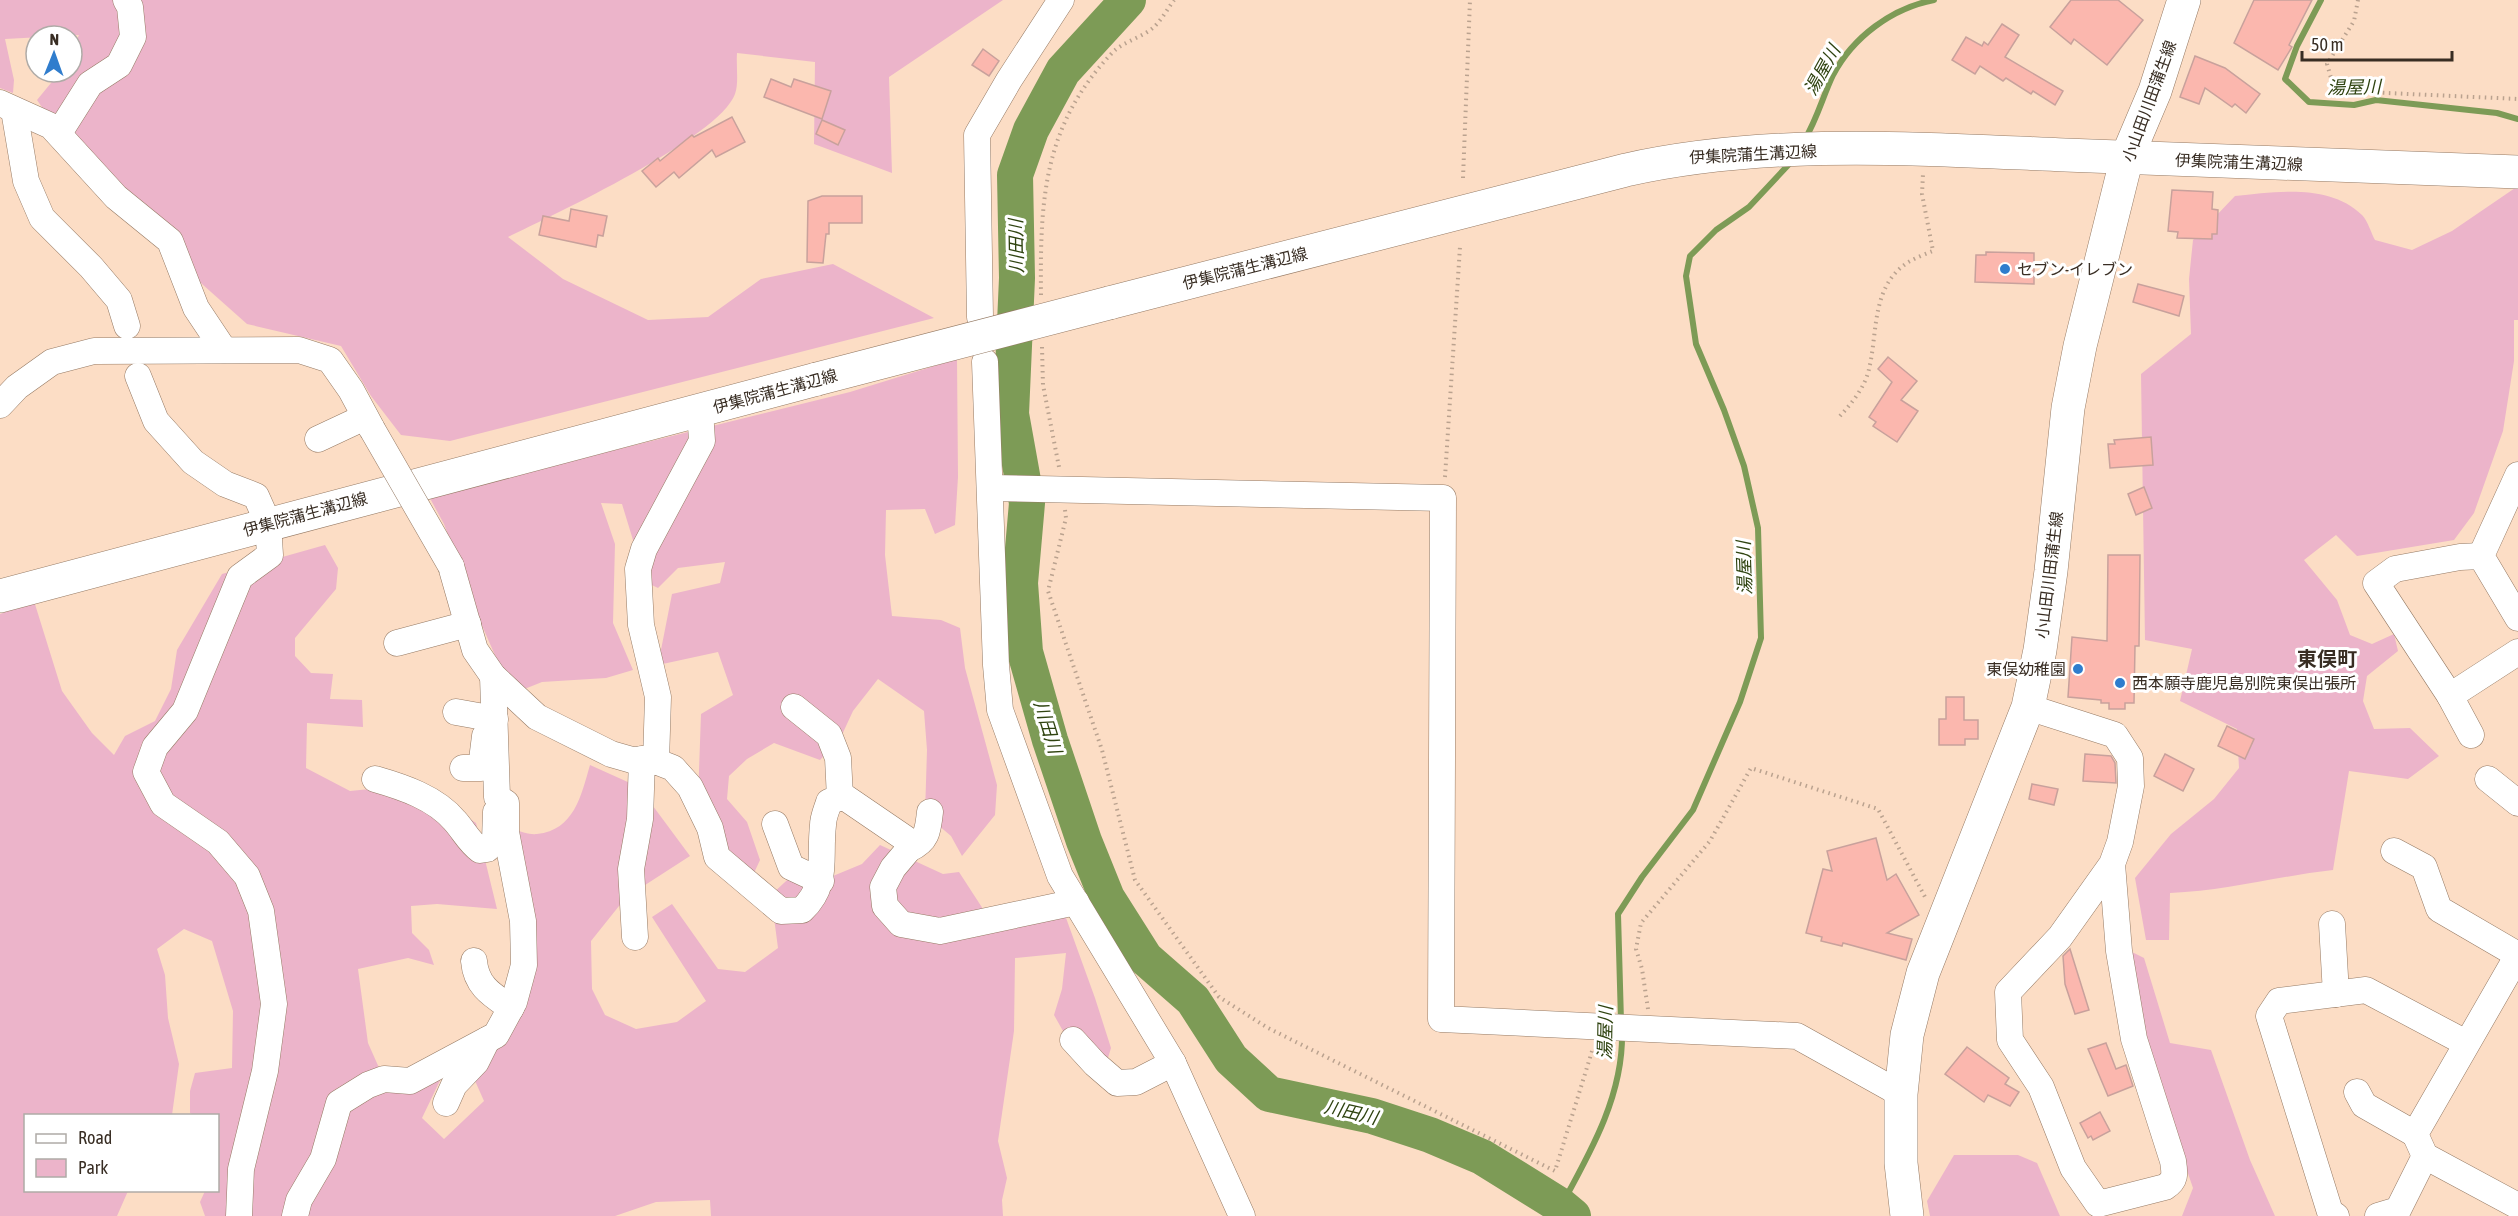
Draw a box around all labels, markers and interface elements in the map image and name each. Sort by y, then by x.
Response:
north arrow [24,24,84,84]
scale bar [2302,24,2452,62]
text: N [49,30,59,48]
text: 50 m [2311,34,2343,55]
street label: 小山田川田蒲生線 [2119,38,2179,164]
water label: 湯屋川 [1800,40,1845,99]
water label: 湯屋川 [2327,76,2383,98]
street label: 伊集院蒲生溝辺線 [1689,142,1817,166]
street label: 伊集院蒲生溝辺線 [2175,151,2303,173]
water label: 川田川 [1005,217,1027,273]
street label: 伊集院蒲生溝辺線 [1181,244,1309,292]
place label: セブン-イレブン [2017,260,2133,278]
marker: セブン-イレブン [1998,262,2012,276]
street label: 伊集院蒲生溝辺線 [711,366,839,416]
street label: 伊集院蒲生溝辺線 [241,489,369,539]
street label: 小山田川田蒲生線 [2032,510,2066,640]
water label: 湯屋川 [1732,539,1755,595]
district label: 東俣町 [2297,647,2357,670]
place label: 東俣幼稚園 [1986,660,2066,678]
marker: 東俣幼稚園 [2071,662,2085,676]
place label: 西本願寺鹿児島別院東俣出張所 [2132,674,2356,692]
marker: 西本願寺鹿児島別院東俣出張所 [2113,676,2127,690]
water label: 川田川 [1030,698,1067,758]
water label: 湯屋川 [1594,1004,1616,1060]
water label: 川田川 [1322,1096,1382,1129]
legend [24,1114,219,1192]
text: Road [78,1127,112,1148]
text: Park [78,1157,108,1178]

